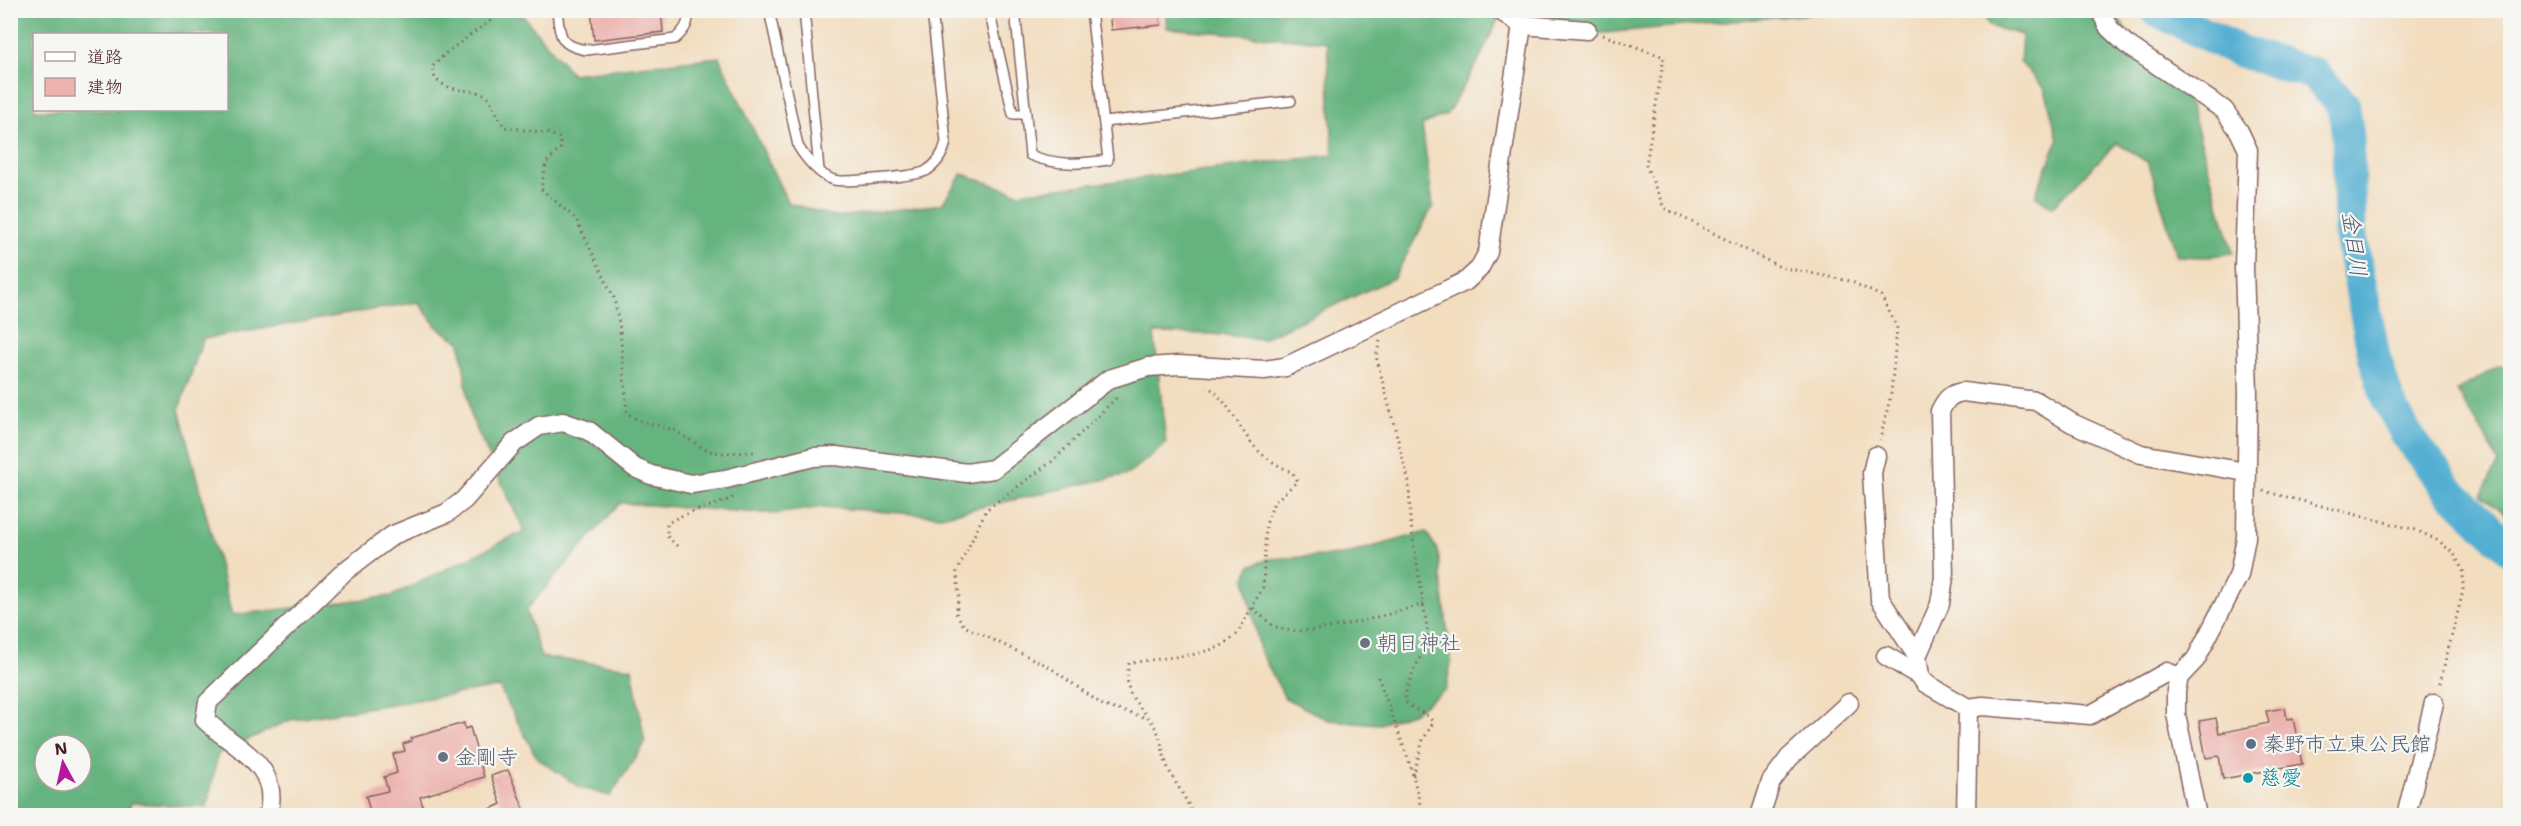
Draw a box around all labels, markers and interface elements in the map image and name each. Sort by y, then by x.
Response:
legend [33,33,228,111]
text: 道路 [87,45,123,69]
text: 建物 [87,75,123,99]
water label: 金目川 [2336,209,2373,279]
place label: 朝日神社 [1377,629,1461,657]
marker: 朝日神社 [1358,636,1372,650]
place label: 秦野市立東公民館 [2263,730,2431,758]
north arrow [33,733,93,793]
text: N [53,737,69,760]
marker: 秦野市立東公民館 [2244,737,2258,751]
place label: 金剛寺 [455,743,518,771]
marker: 金剛寺 [436,750,450,764]
place label: 慈愛 [2260,764,2302,792]
marker: 慈愛 [2241,771,2255,785]

